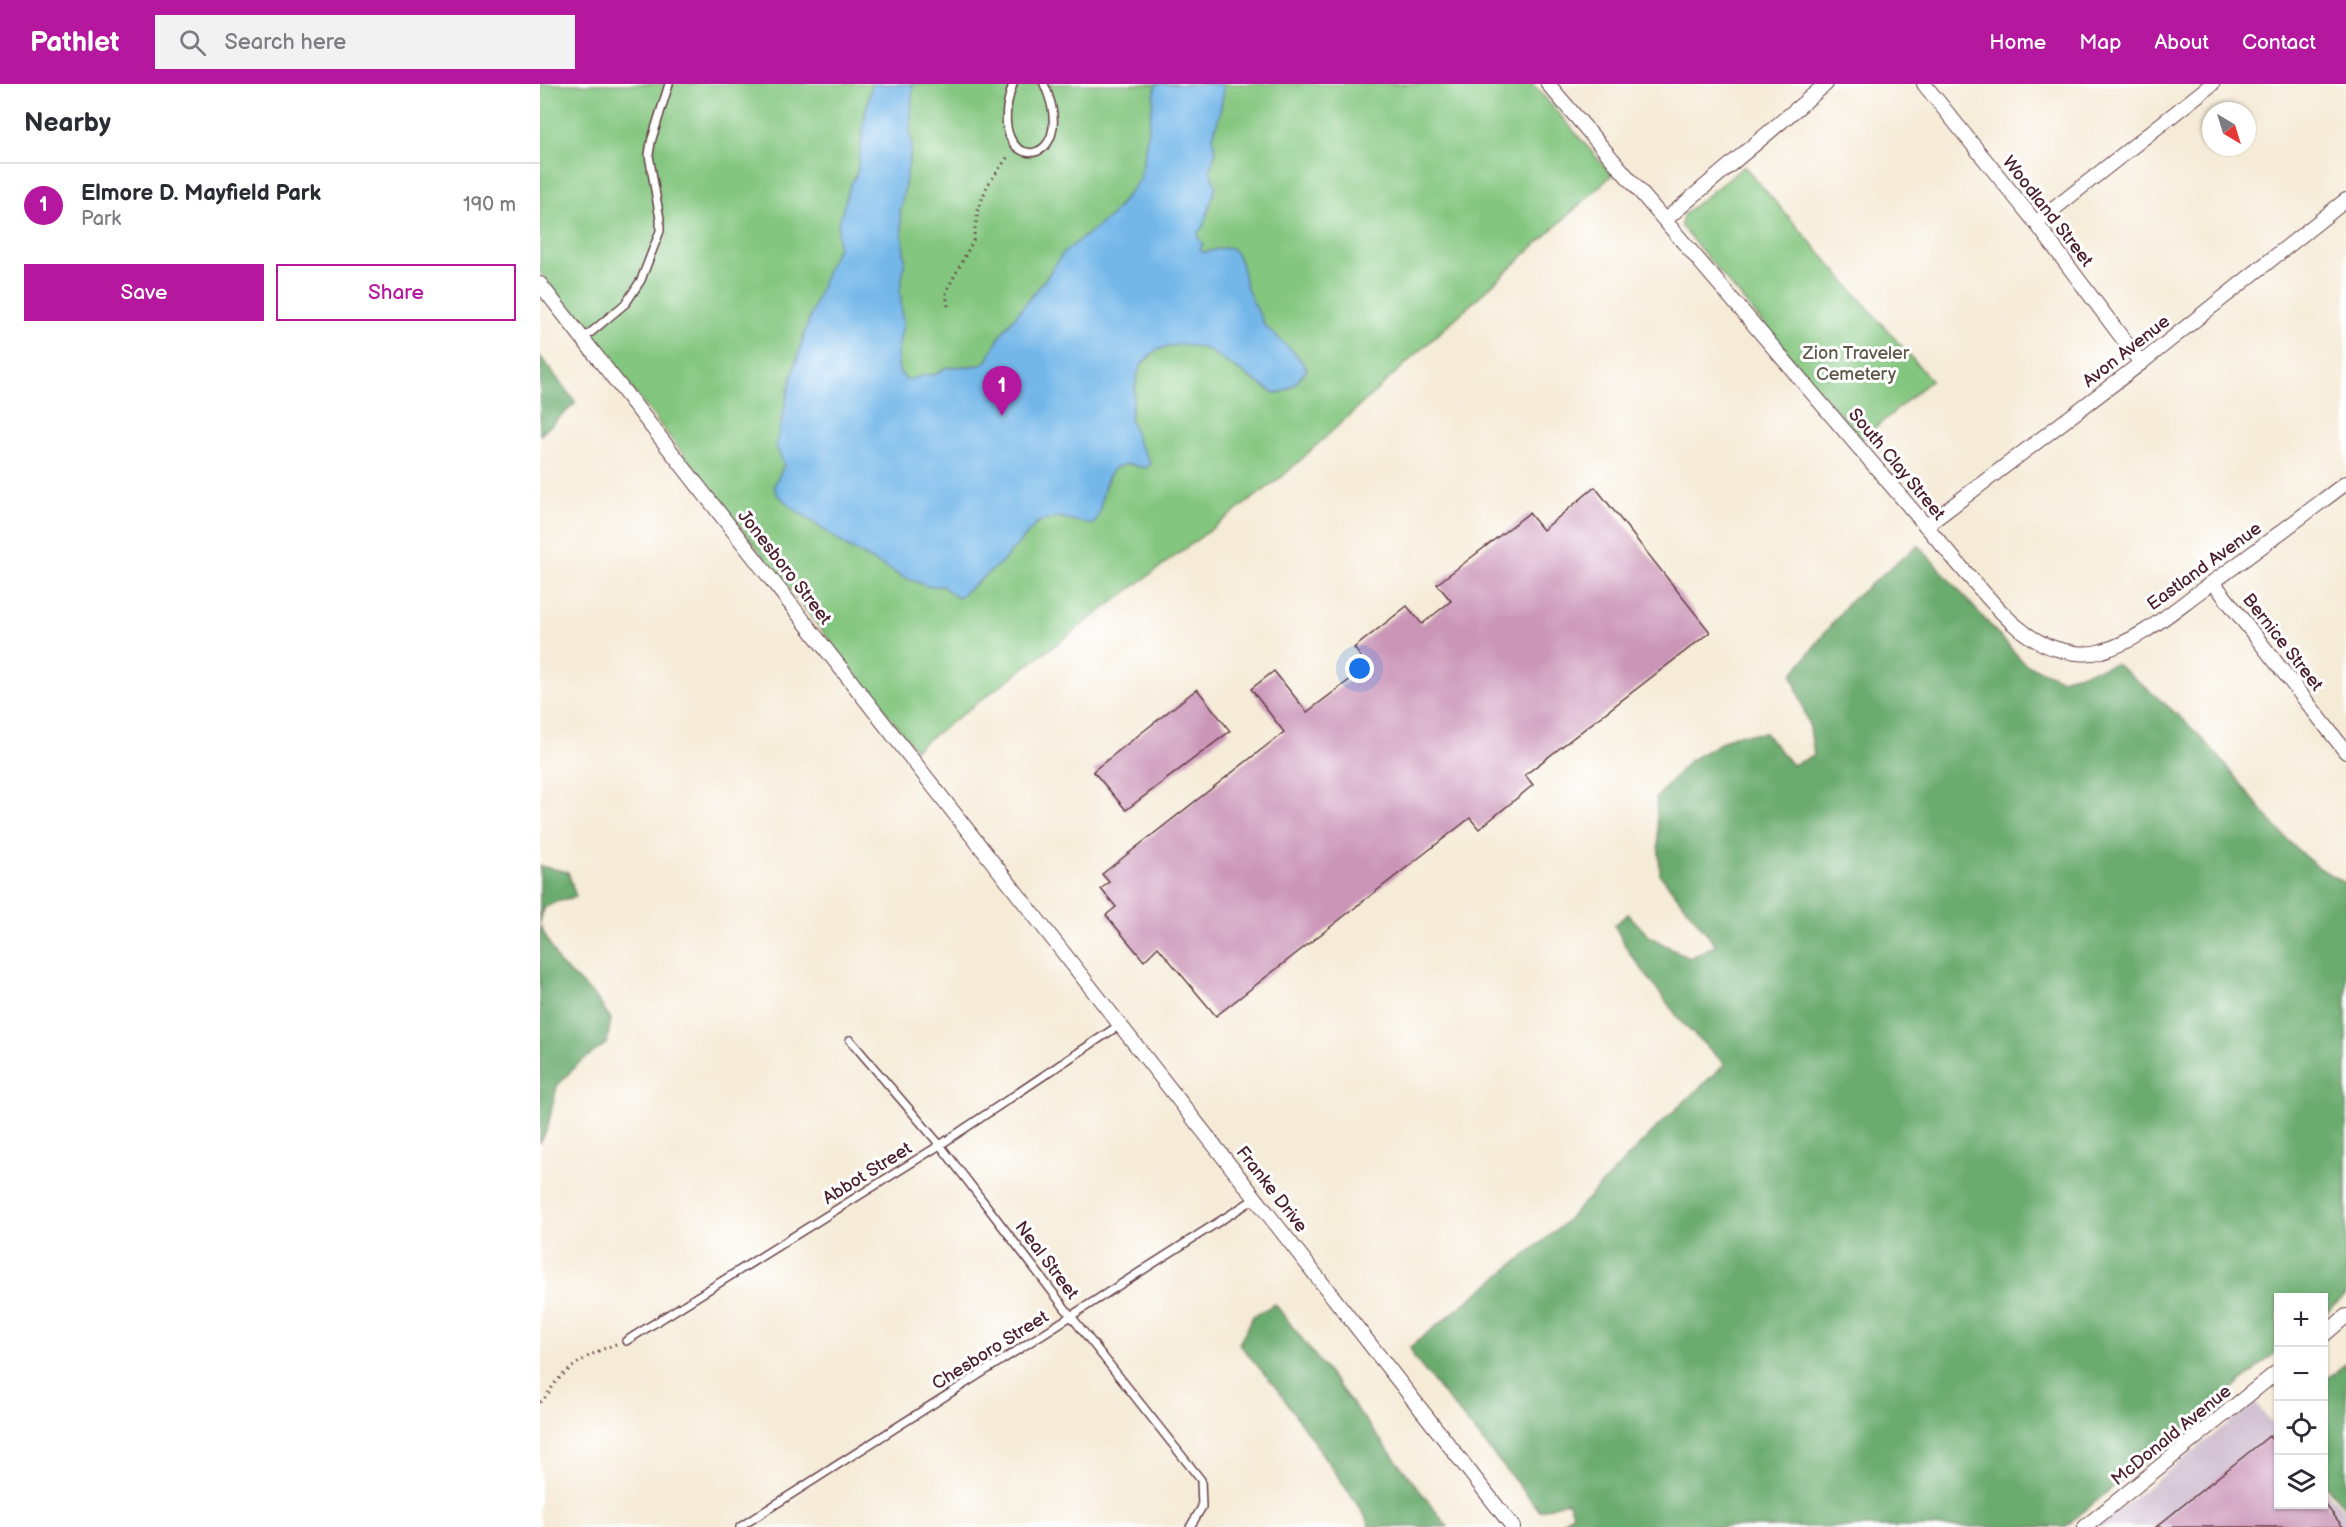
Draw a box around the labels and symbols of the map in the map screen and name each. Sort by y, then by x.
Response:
north arrow [2202,102,2256,156]
street label: Woodland Street [1998,152,2098,271]
street label: Avon Avenue [2079,311,2174,392]
park label: Zion Traveler Cemetery [1802,343,1910,385]
pin: 1 [982,366,1022,416]
street label: South Clay Street [1844,404,1950,525]
street label: Jonesboro Street [733,506,836,629]
street label: Eastland Avenue [2143,518,2266,615]
street label: Bernice Street [2238,589,2328,696]
your location [1345,654,1374,683]
street label: Abbot Street [819,1138,916,1209]
street label: Franke Drive [1231,1142,1312,1237]
street label: Neal Street [1010,1217,1083,1304]
street label: Chesboro Street [928,1306,1053,1395]
street label: McDonald Avenue [2107,1380,2236,1490]

